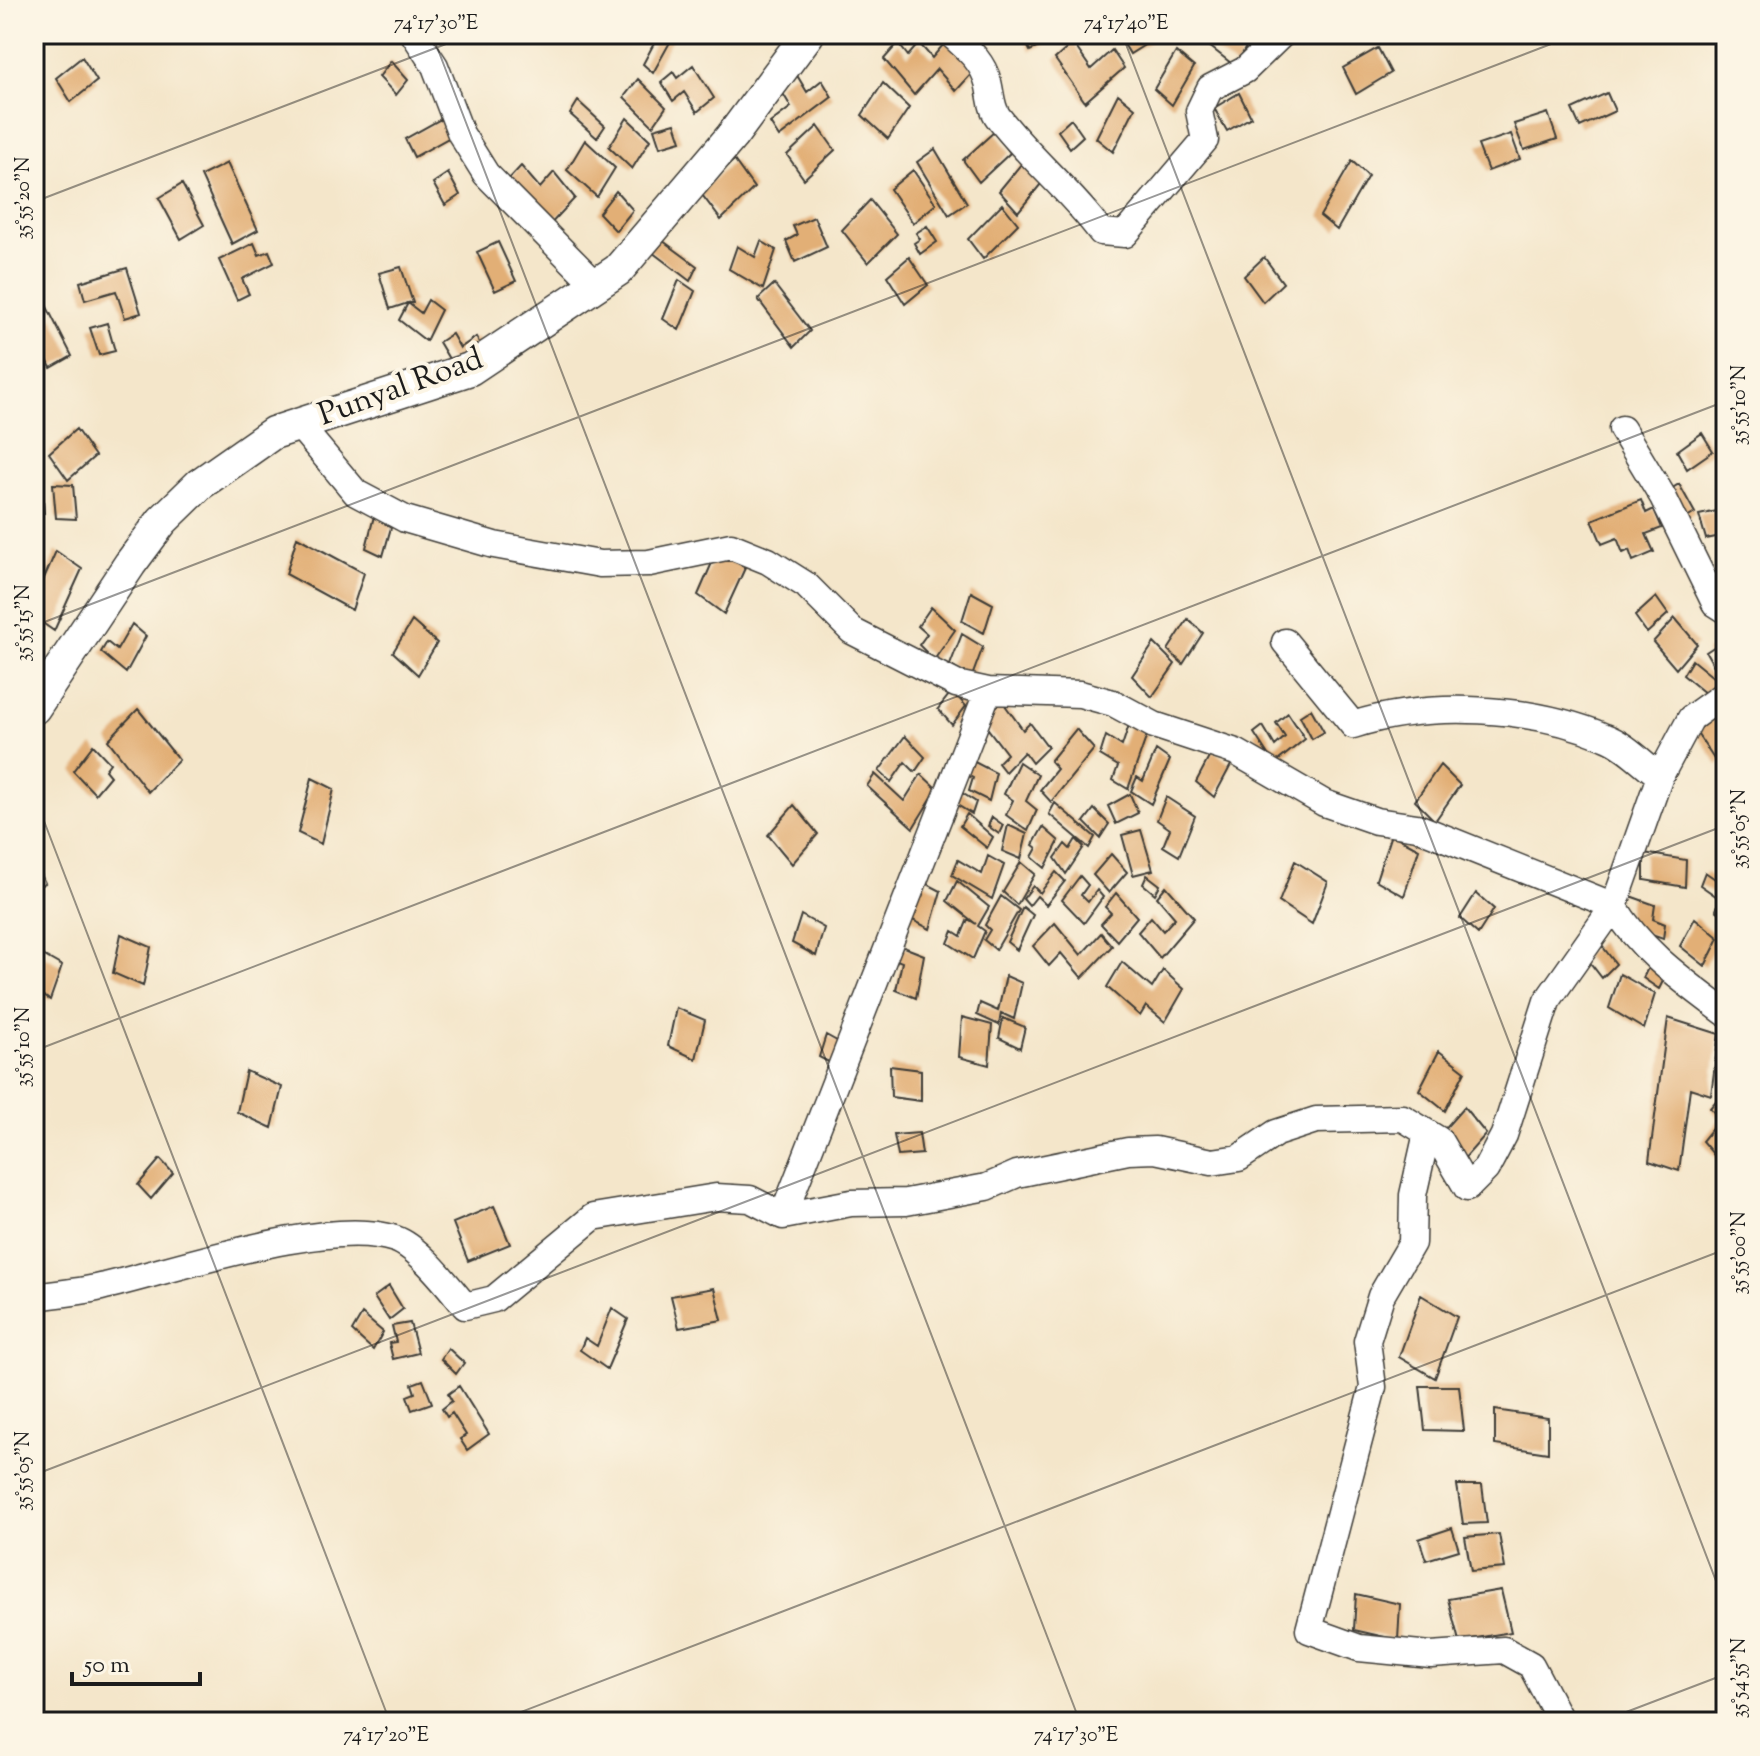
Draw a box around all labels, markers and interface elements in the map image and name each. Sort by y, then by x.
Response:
text: 74°17'30"E [394,10,478,39]
text: 74°17'40"E [1084,10,1168,39]
text: 35°55'20"N [10,156,39,239]
street label: Punyal Road [312,337,490,439]
text: 35°55'10"N [1726,365,1755,445]
text: 35°55'15"N [10,584,39,662]
text: 35°55'05"N [1726,789,1755,869]
text: 35°55'10"N [10,1007,39,1087]
text: 35°55'00"N [1726,1211,1755,1295]
text: 35°55'05"N [10,1431,39,1511]
scale bar [72,1636,200,1686]
text: 35°54'55"N [1726,1638,1755,1718]
text: 50 m [82,1649,130,1683]
text: 74°17'20"E [343,1722,429,1751]
text: 74°17'30"E [1034,1722,1118,1751]

